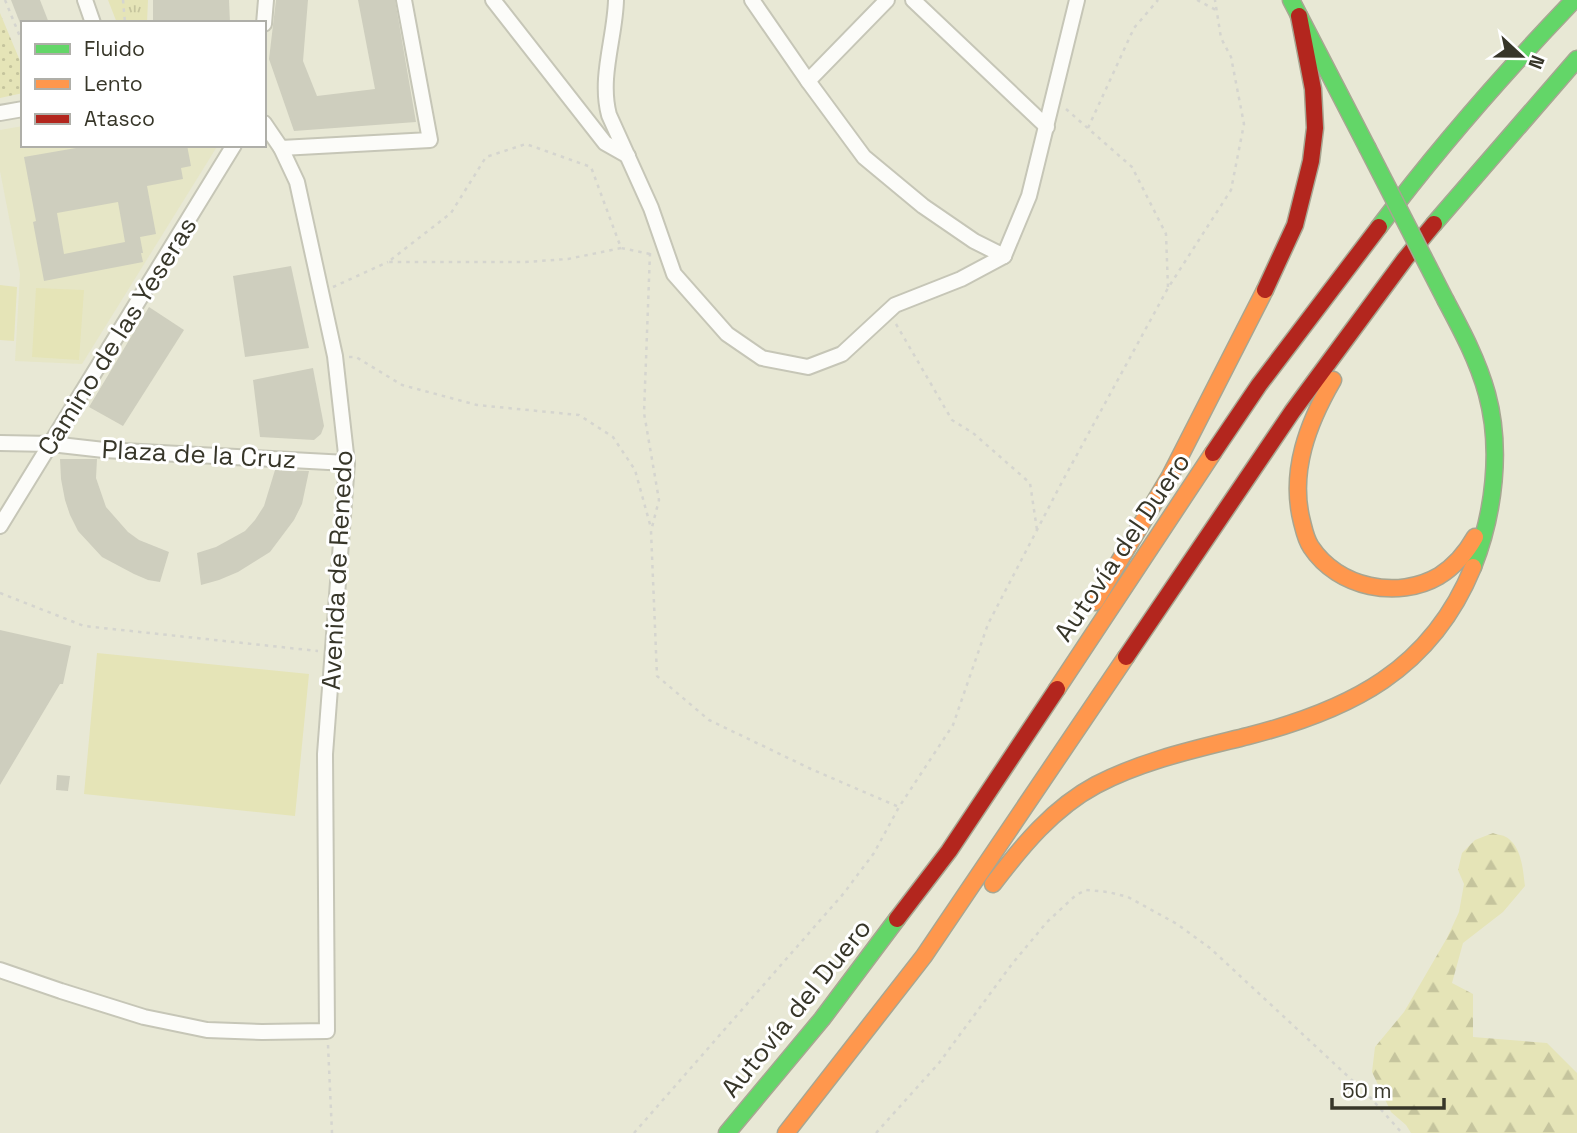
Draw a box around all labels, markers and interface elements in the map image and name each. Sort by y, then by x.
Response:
legend [21,21,266,147]
north arrow [1486,21,1556,91]
text: Fluido [84,35,145,62]
text: N [1522,52,1550,73]
text: Lento [84,70,143,97]
text: Atasco [84,105,155,132]
street label: Camino de las Yeseras [30,210,204,462]
street label: Plaza de la Cruz [101,432,297,476]
street label: Autovía del Duero [1046,446,1198,648]
street label: Avenida de Renedo [314,449,360,691]
street label: Autovía del Duero [713,912,879,1104]
scale bar [1332,1066,1444,1110]
text: 50 m [1342,1077,1392,1104]

